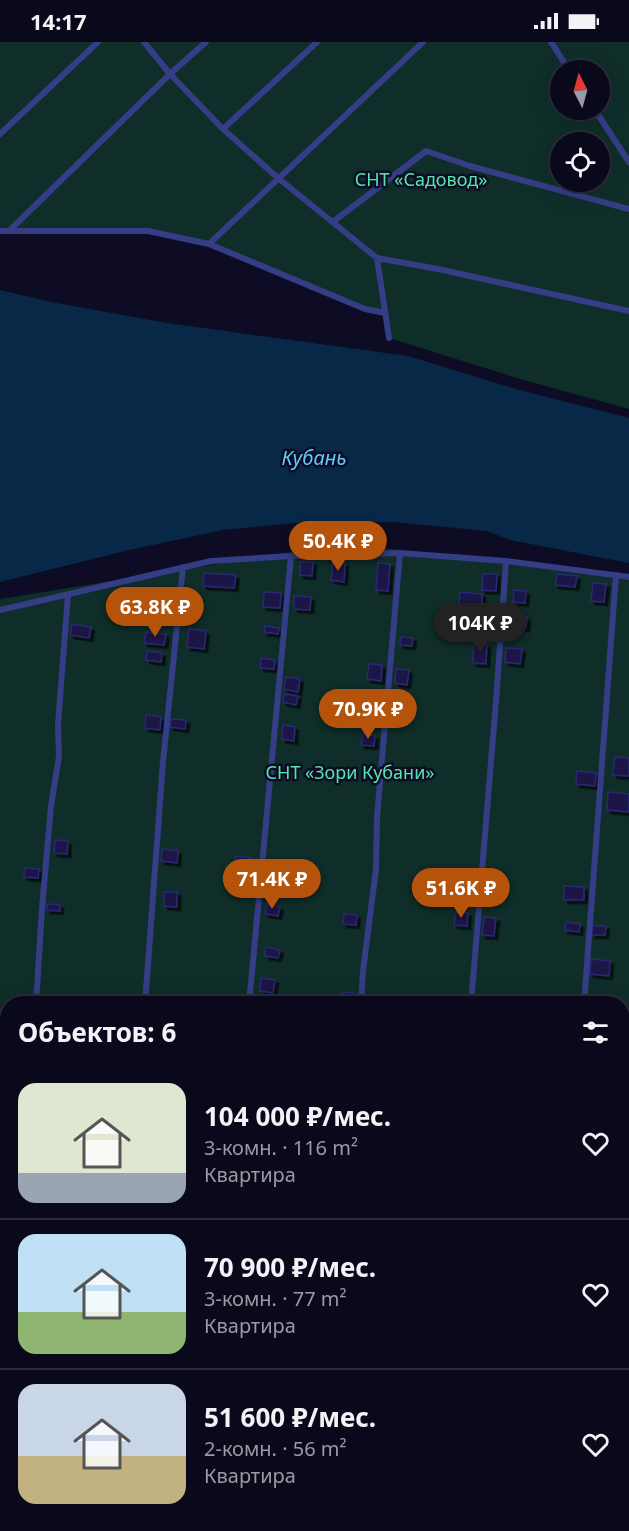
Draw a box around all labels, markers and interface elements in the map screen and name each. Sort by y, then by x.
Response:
text: 14:17 [30,6,87,36]
north arrow [550,60,610,120]
map controls [550,60,610,192]
button: locate [550,132,610,192]
park label: СНТ «Садовод» [355,167,487,191]
water label: Кубань [282,444,346,471]
pin: 50.4K ₽ [283,521,393,572]
text: 50.4K ₽ [303,527,373,554]
pin: 63.8K ₽ [100,587,210,638]
text: 63.8K ₽ [120,593,190,620]
pin: 104K ₽ [431,603,529,654]
text: 104K ₽ [448,609,512,636]
pin: 70.9K ₽ [313,689,423,740]
text: 70.9K ₽ [333,695,403,722]
park label: СНТ «Зори Кубани» [265,760,435,784]
pin: 71.4K ₽ [217,859,327,910]
text: 71.4K ₽ [237,865,307,892]
pin: 51.6K ₽ [406,868,516,919]
text: 51.6K ₽ [426,874,496,901]
text: Объектов: 6 [18,1014,176,1050]
icon: filters [579,1016,612,1049]
text: 104 000 ₽/мес. [204,1098,391,1134]
icon: home [66,1107,138,1179]
icon: heart [579,1127,612,1160]
text: 3-комн. · 116 m² [204,1134,358,1161]
text: Квартира [204,1161,296,1188]
text: 70 900 ₽/мес. [204,1249,376,1285]
icon: home [66,1258,138,1330]
icon: heart [579,1278,612,1311]
text: 3-комн. · 77 m² [204,1285,347,1312]
text: Квартира [204,1312,296,1339]
text: 51 600 ₽/мес. [204,1399,376,1435]
icon: home [66,1408,138,1480]
icon: heart [579,1428,612,1461]
text: 2-комн. · 56 m² [204,1435,347,1462]
text: Квартира [204,1462,296,1489]

